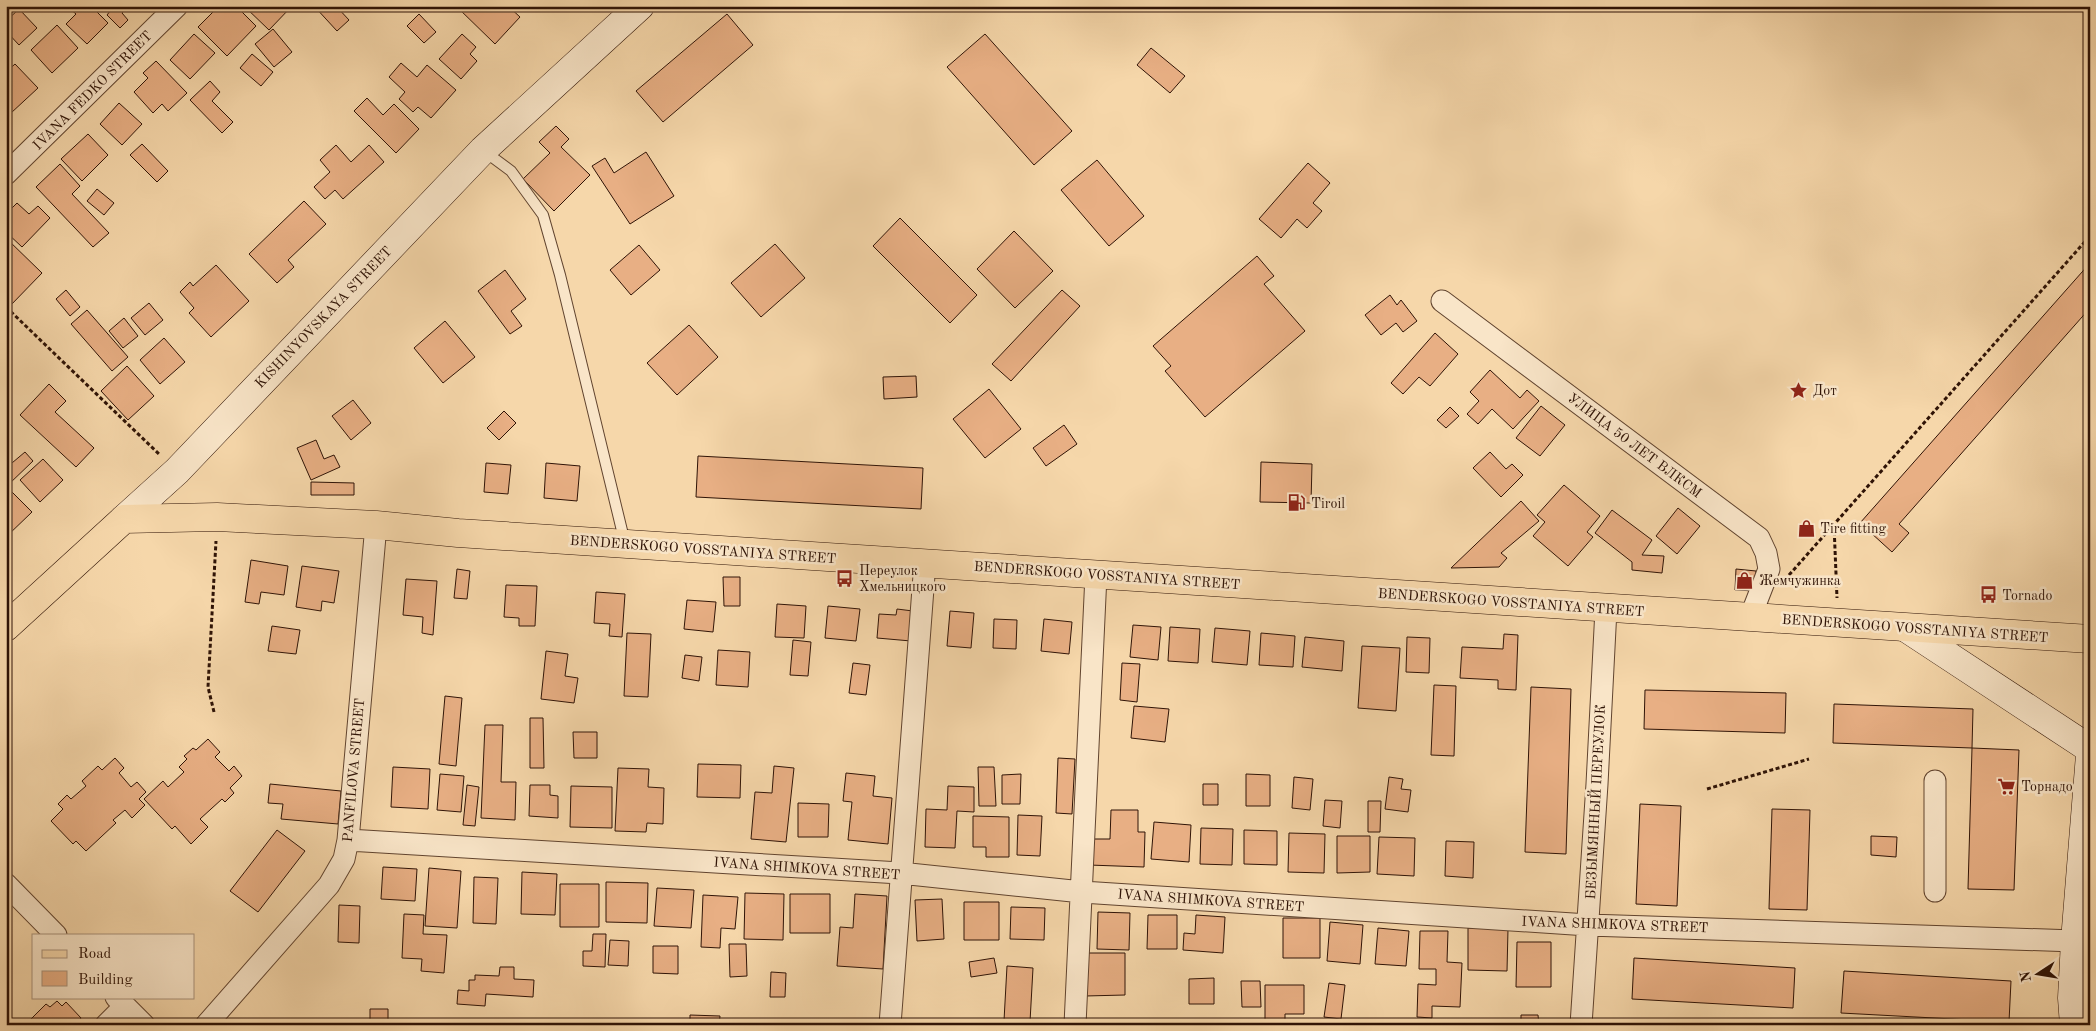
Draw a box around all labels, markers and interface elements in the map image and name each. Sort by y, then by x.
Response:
street label: IVANA FEDKO STREET [31,29,155,153]
street label: KISHINYOVSKAYA STREET [252,244,395,391]
place icon: Дот [1789,380,1809,400]
place label: Дот [1813,384,1837,398]
street label: УЛИЦА 50 ЛЕТ ВЛКСМ [1565,391,1704,501]
fuel station icon: Tiroil [1287,493,1307,513]
place label: Tiroil [1311,497,1345,511]
shop icon: Tire fitting [1796,518,1816,538]
place label: Tire fitting [1820,522,1886,536]
street label: BENDERSKOGO VOSSTANIYA STREET [569,534,837,566]
street label: BENDERSKOGO VOSSTANIYA STREET [973,560,1241,592]
place label: Переулок Хмельницкого [859,564,946,594]
bus stop icon: Переулок Хмельницкого [835,568,855,588]
shop icon: Жемчужинка [1735,570,1755,590]
place label: Жемчужинка [1759,574,1841,588]
bus stop icon: Tornado [1978,585,1998,605]
street label: BENDERSKOGO VOSSTANIYA STREET [1377,587,1645,619]
place label: Tornado [2002,589,2053,603]
street label: BENDERSKOGO VOSSTANIYA STREET [1781,613,2049,645]
street label: PANFILOVA STREET [341,698,367,843]
street label: БЕЗЫМЯННЫЙ ПЕРЕУЛОК [1580,704,1608,900]
supermarket icon: Торнадо [1997,776,2017,796]
place label: Торнадо [2021,780,2073,794]
street label: IVANA SHIMKOVA STREET [713,855,901,883]
street label: IVANA SHIMKOVA STREET [1117,887,1305,915]
street label: IVANA SHIMKOVA STREET [1521,915,1709,935]
legend [32,934,195,998]
text: Road [78,947,112,962]
north arrow [2014,948,2064,998]
text: N [2018,970,2034,983]
text: Building [78,973,133,988]

